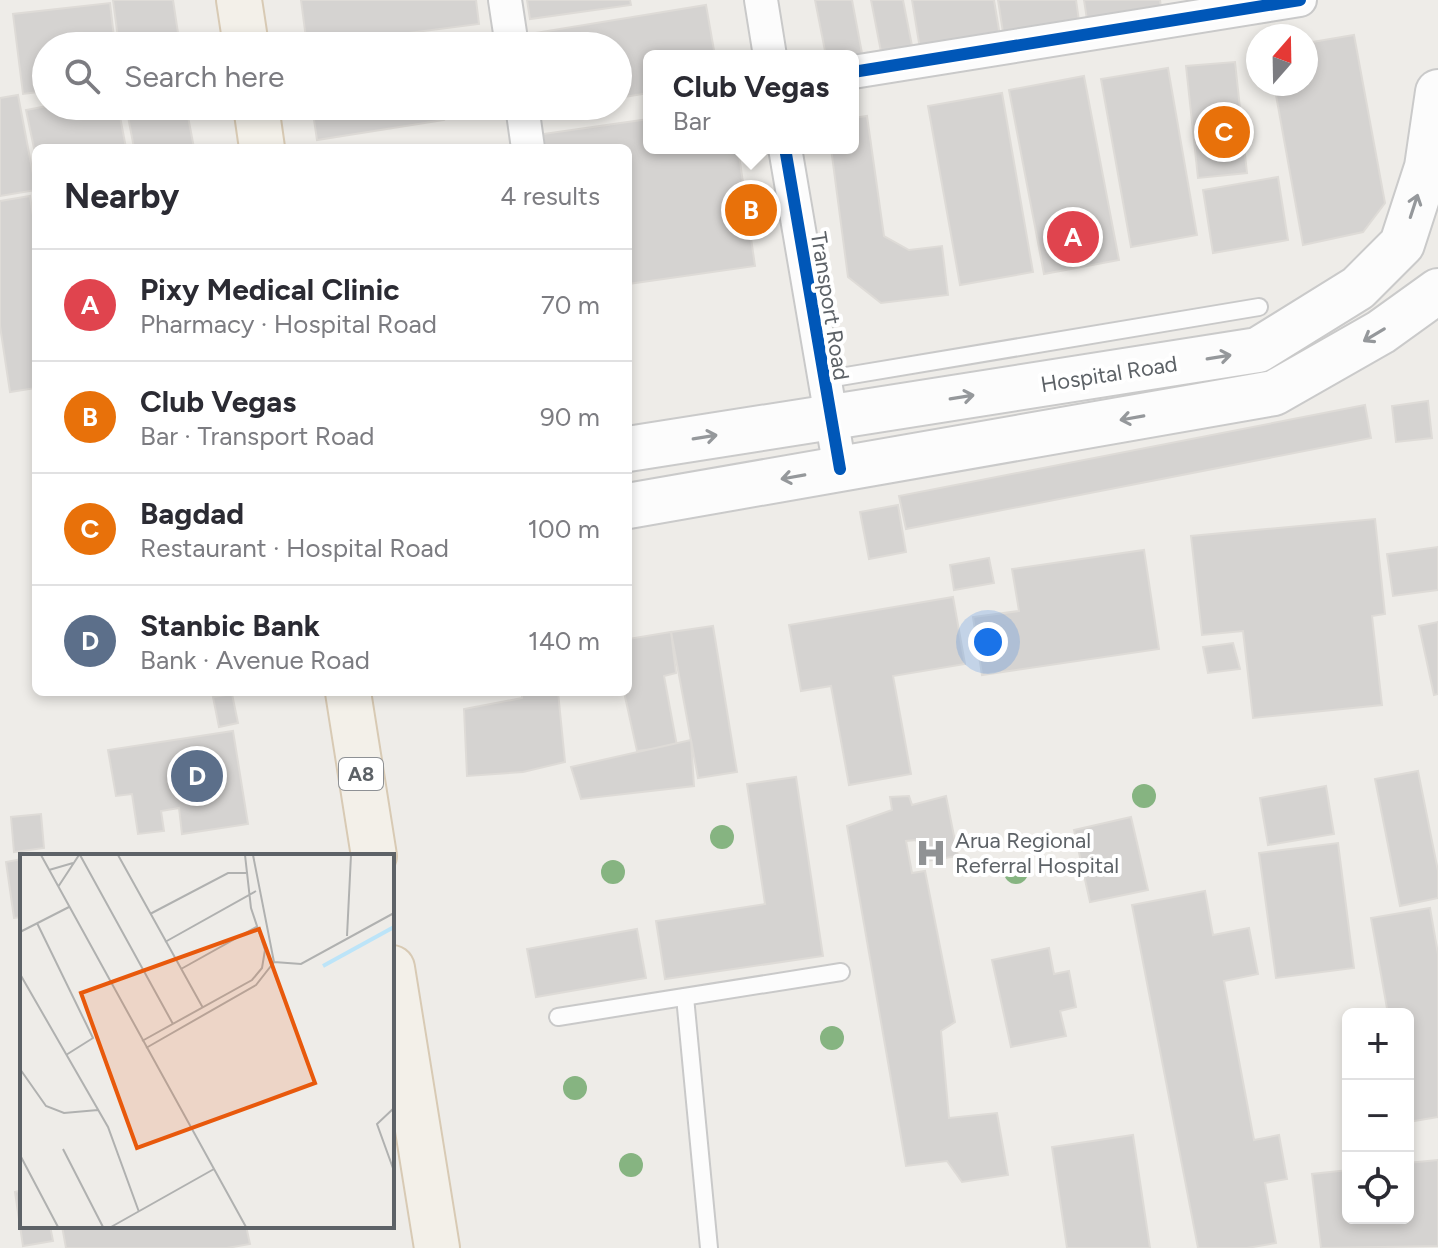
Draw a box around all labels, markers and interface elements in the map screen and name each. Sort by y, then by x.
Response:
north arrow [1246,24,1318,96]
search box [32,32,632,120]
popup [643,50,859,154]
icon: search [60,54,104,98]
text: Search here [124,58,284,95]
text: Club Vegas [673,68,829,105]
pin: C [1198,102,1250,162]
text: Bar [673,105,711,137]
text: Nearby [64,176,179,217]
text: 4 results [500,180,600,212]
pin: B [725,180,777,240]
one-way arrow [1408,193,1423,218]
pin: A [1047,207,1099,267]
street label: Transport Road [805,230,855,382]
text: Pixy Medical Clinic [140,271,400,308]
text: A [81,289,99,321]
text: 70 m [541,289,600,321]
text: Pharmacy · Hospital Road [140,308,437,340]
one-way arrow [1363,328,1386,344]
one-way arrow [1206,348,1231,363]
street label: Hospital Road [1039,350,1179,398]
text: Club Vegas [140,383,296,420]
one-way arrow [949,389,974,404]
text: B [82,401,98,433]
text: 90 m [540,401,600,433]
one-way arrow [1120,411,1145,426]
text: Bar · Transport Road [140,420,375,452]
one-way arrow [692,429,717,444]
one-way arrow [781,471,806,486]
text: Bagdad [140,495,244,532]
text: C [81,513,99,545]
text: 100 m [527,513,600,545]
text: Restaurant · Hospital Road [140,532,449,564]
text: Stanbic Bank [140,607,320,644]
your location [968,622,1008,662]
text: D [81,625,99,657]
text: 140 m [528,625,600,657]
text: Bank · Avenue Road [140,644,370,676]
pin: D [171,746,223,806]
road number: A8 [339,758,383,790]
place label: Arua Regional Referral Hospital [955,827,1119,879]
hospital icon: Arua Regional Referral Hospital [914,836,948,870]
inset map [20,854,394,1228]
map controls [1342,1008,1414,1224]
button: + [1342,1008,1414,1080]
button: − [1342,1080,1414,1152]
button: locate [1342,1152,1414,1224]

